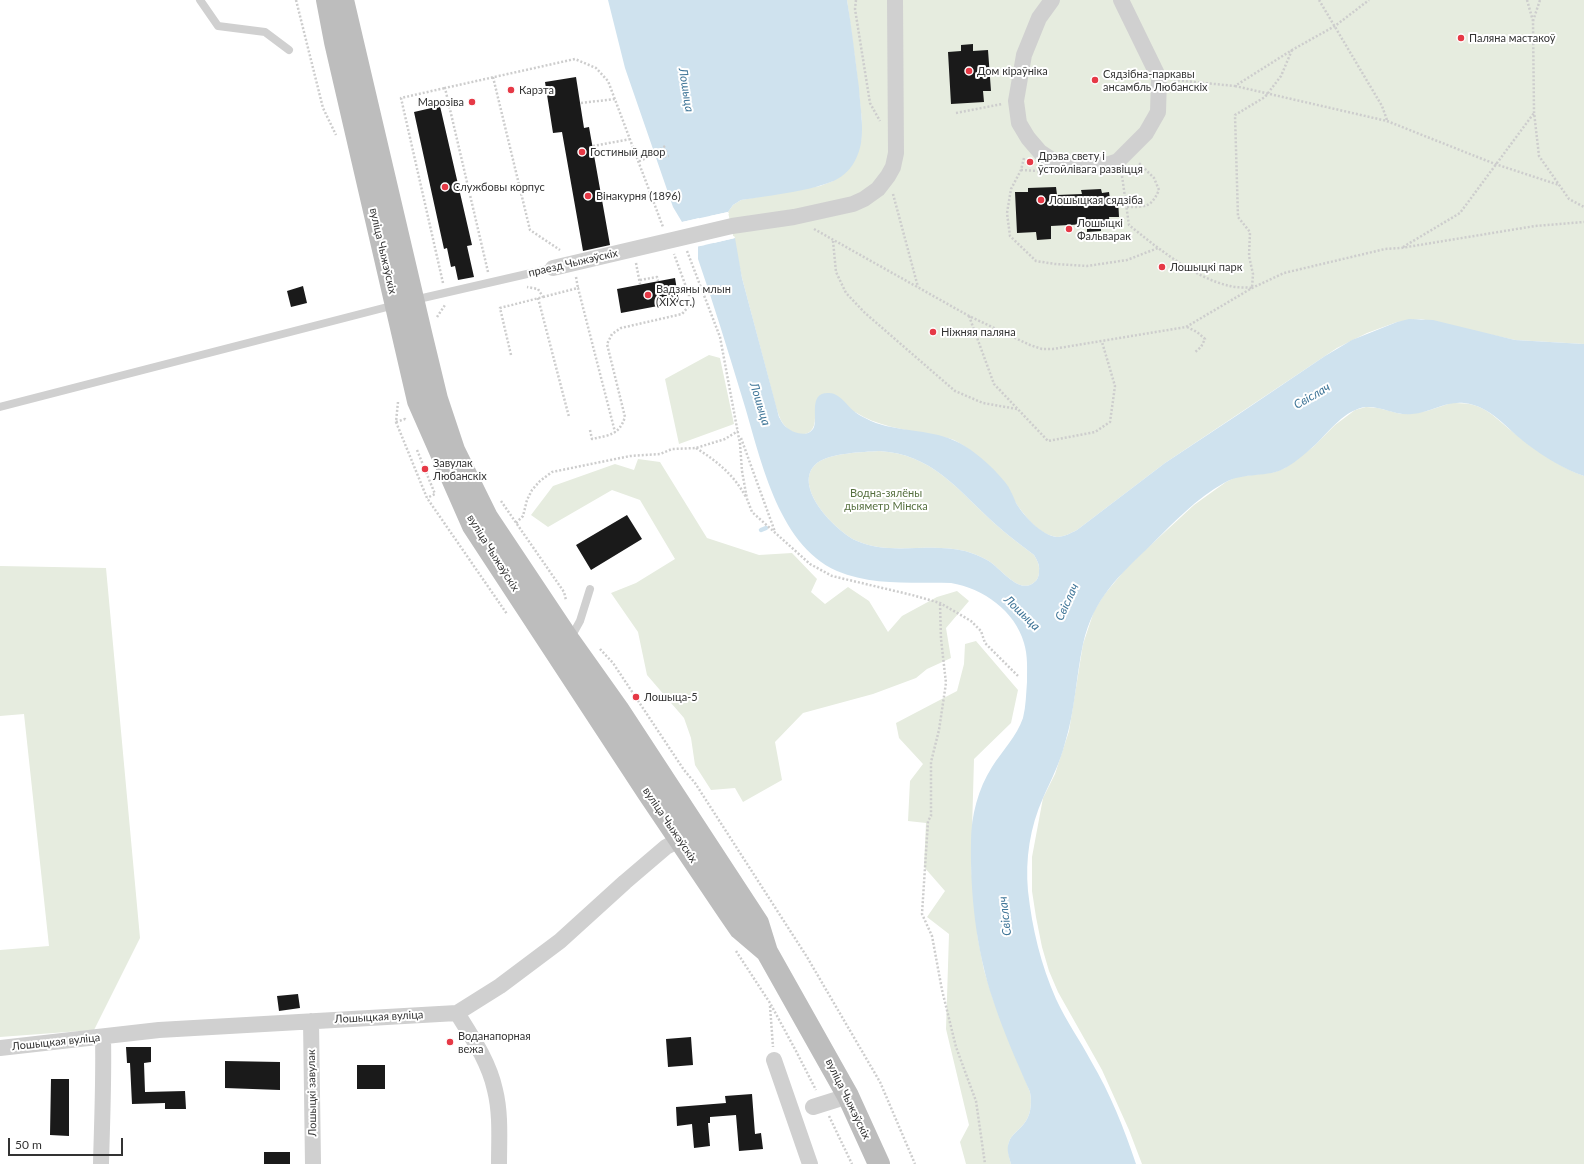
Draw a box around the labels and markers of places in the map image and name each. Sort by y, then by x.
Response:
place label: Паляна мастакоў [1469,31,1555,45]
marker: Паляна мастакоў [1456,33,1466,43]
place label: Дом кіраўніка [977,64,1048,78]
marker: Дом кіраўніка [964,66,974,76]
place label: Сядзібна-паркавы ансамбль Любанскіх [1103,67,1208,93]
marker: Сядзібна-паркавы ансамбль Любанскіх [1090,75,1100,85]
place label: Карэта [519,83,554,97]
marker: Карэта [506,85,516,95]
place label: Марозіва [418,95,464,109]
marker: Марозіва [467,97,477,107]
place label: Гостиный двор [590,145,665,159]
marker: Гостиный двор [577,147,587,157]
place label: Дрэва свету і ўстойлівага развіцця [1038,149,1143,175]
marker: Дрэва свету і ўстойлівага развіцця [1025,157,1035,167]
place label: Службовы корпус [453,180,545,194]
marker: Службовы корпус [440,182,450,192]
place label: Вінакурня (1896) [596,189,681,203]
marker: Вінакурня (1896) [583,191,593,201]
place label: Лошыцкая сядзіба [1049,193,1143,207]
marker: Лошыцкая сядзіба [1036,195,1046,205]
place label: Лошыцкі Фальварак [1077,216,1131,242]
marker: Лошыцкі Фальварак [1064,224,1074,234]
place label: Лошыцкі парк [1170,260,1242,274]
marker: Лошыцкі парк [1157,262,1167,272]
place label: Вадзяны млын (XIX ст.) [656,282,731,308]
marker: Вадзяны млын (XIX ст.) [643,290,653,300]
place label: Ніжняя паляна [941,325,1016,339]
marker: Ніжняя паляна [928,327,938,337]
place label: Завулак Любанскіх [433,456,487,482]
marker: Завулак Любанскіх [420,464,430,474]
place label: Лошыца-5 [644,690,698,704]
marker: Лошыца-5 [631,692,641,702]
place label: Воданапорная вежа [458,1029,531,1055]
marker: Воданапорная вежа [445,1037,455,1047]

